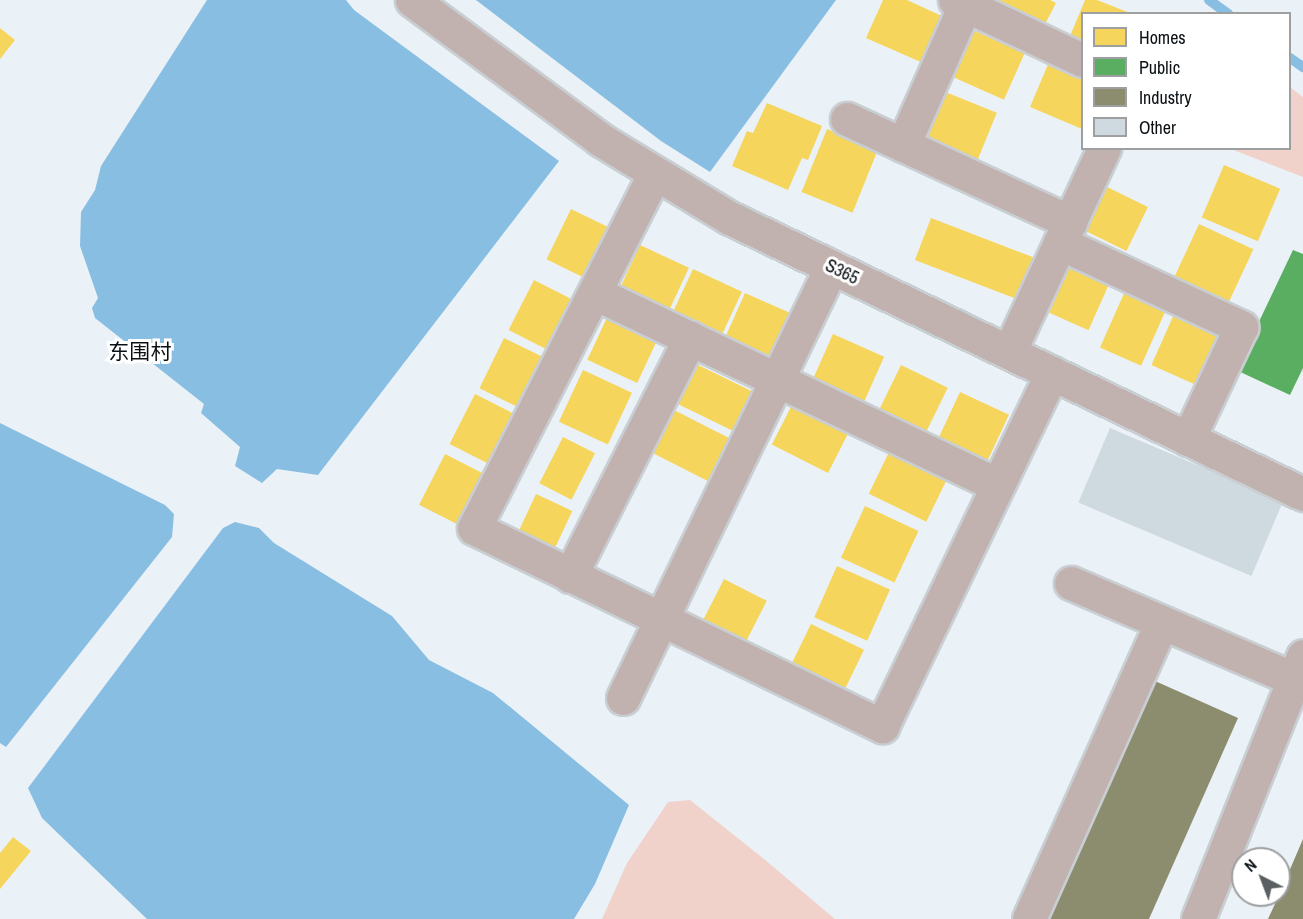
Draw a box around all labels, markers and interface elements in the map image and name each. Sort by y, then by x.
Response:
legend [1081,12,1291,150]
text: Homes [1139,25,1186,50]
text: Public [1139,55,1180,80]
text: Industry [1139,85,1192,110]
text: Other [1139,115,1176,140]
street label: S365 [822,255,862,289]
district label: 东围村 [109,339,171,365]
north arrow [1231,847,1291,907]
text: N [1239,854,1261,876]

